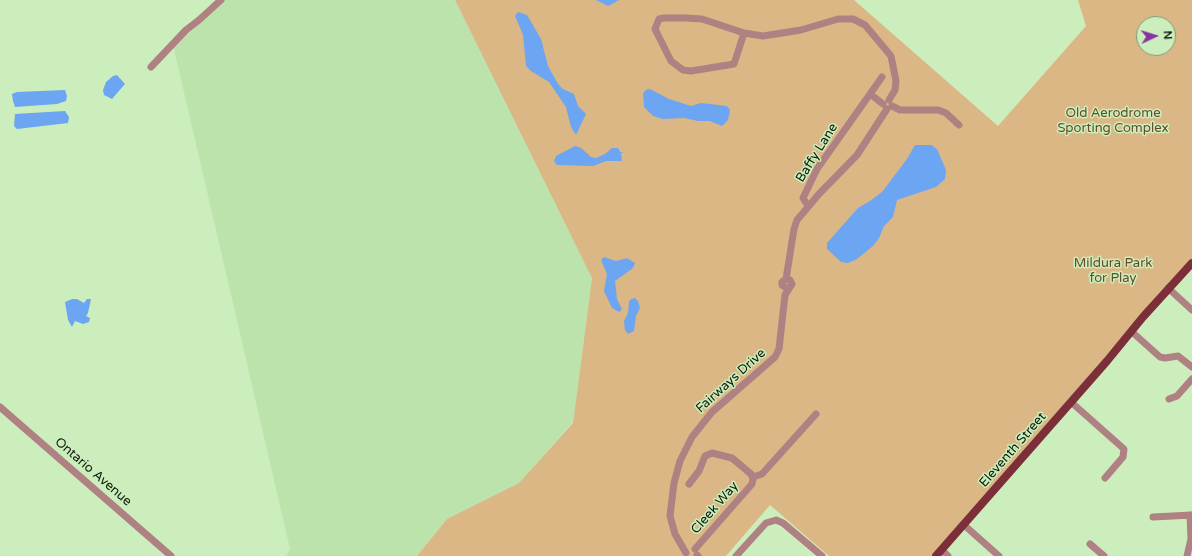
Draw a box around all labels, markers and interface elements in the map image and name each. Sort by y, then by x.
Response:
north arrow [1136,16,1176,56]
text: N [1161,30,1174,40]
park label: Old Aerodrome Sporting Complex [1057,106,1169,137]
street label: Baffy Lane [793,121,841,185]
park label: Mildura Park for Play [1074,256,1152,287]
street label: Fairways Drive [693,346,769,416]
street label: Eleventh Street [976,409,1050,491]
street label: Ontario Avenue [51,434,135,510]
street label: Cleek Way [688,479,742,537]

